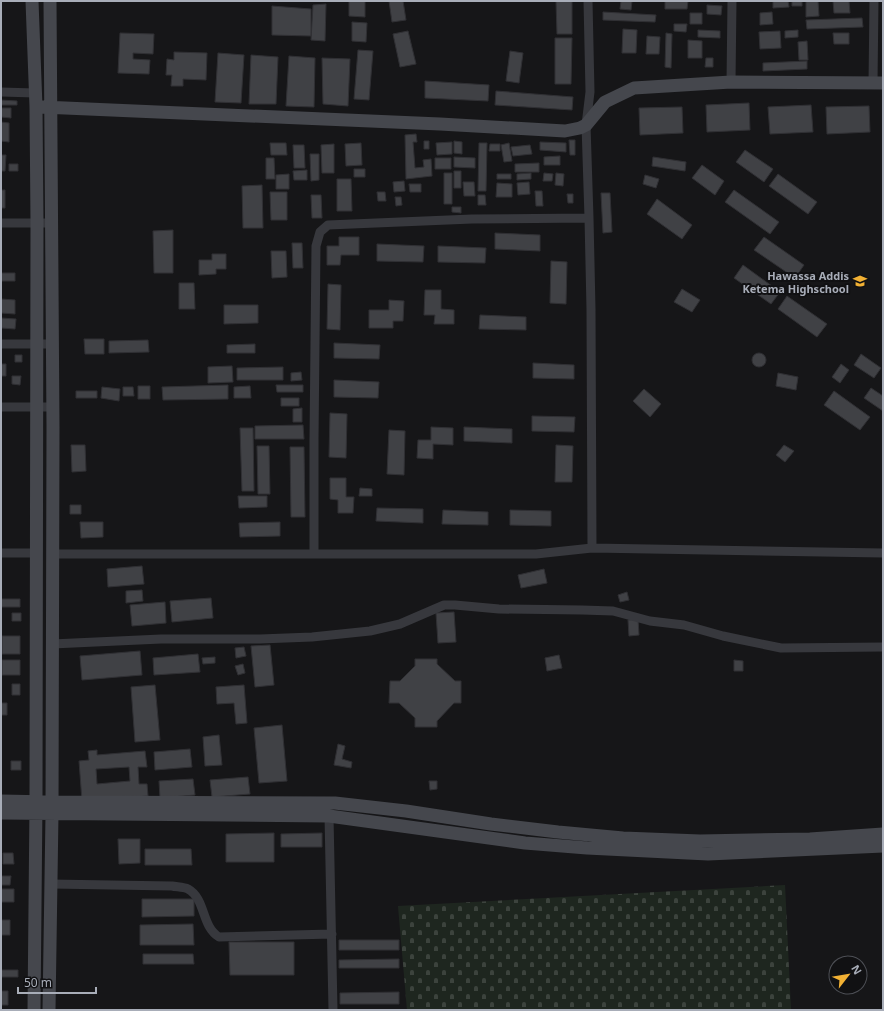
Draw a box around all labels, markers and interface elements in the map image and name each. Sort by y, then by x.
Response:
place label: Hawassa Addis Ketema Highschool [742,268,849,296]
school or university icon: Hawassa Addis Ketema Highschool [852,273,868,289]
north arrow [828,955,868,995]
text: N [848,962,866,977]
scale bar [18,969,96,995]
text: 50 m [24,974,52,991]

